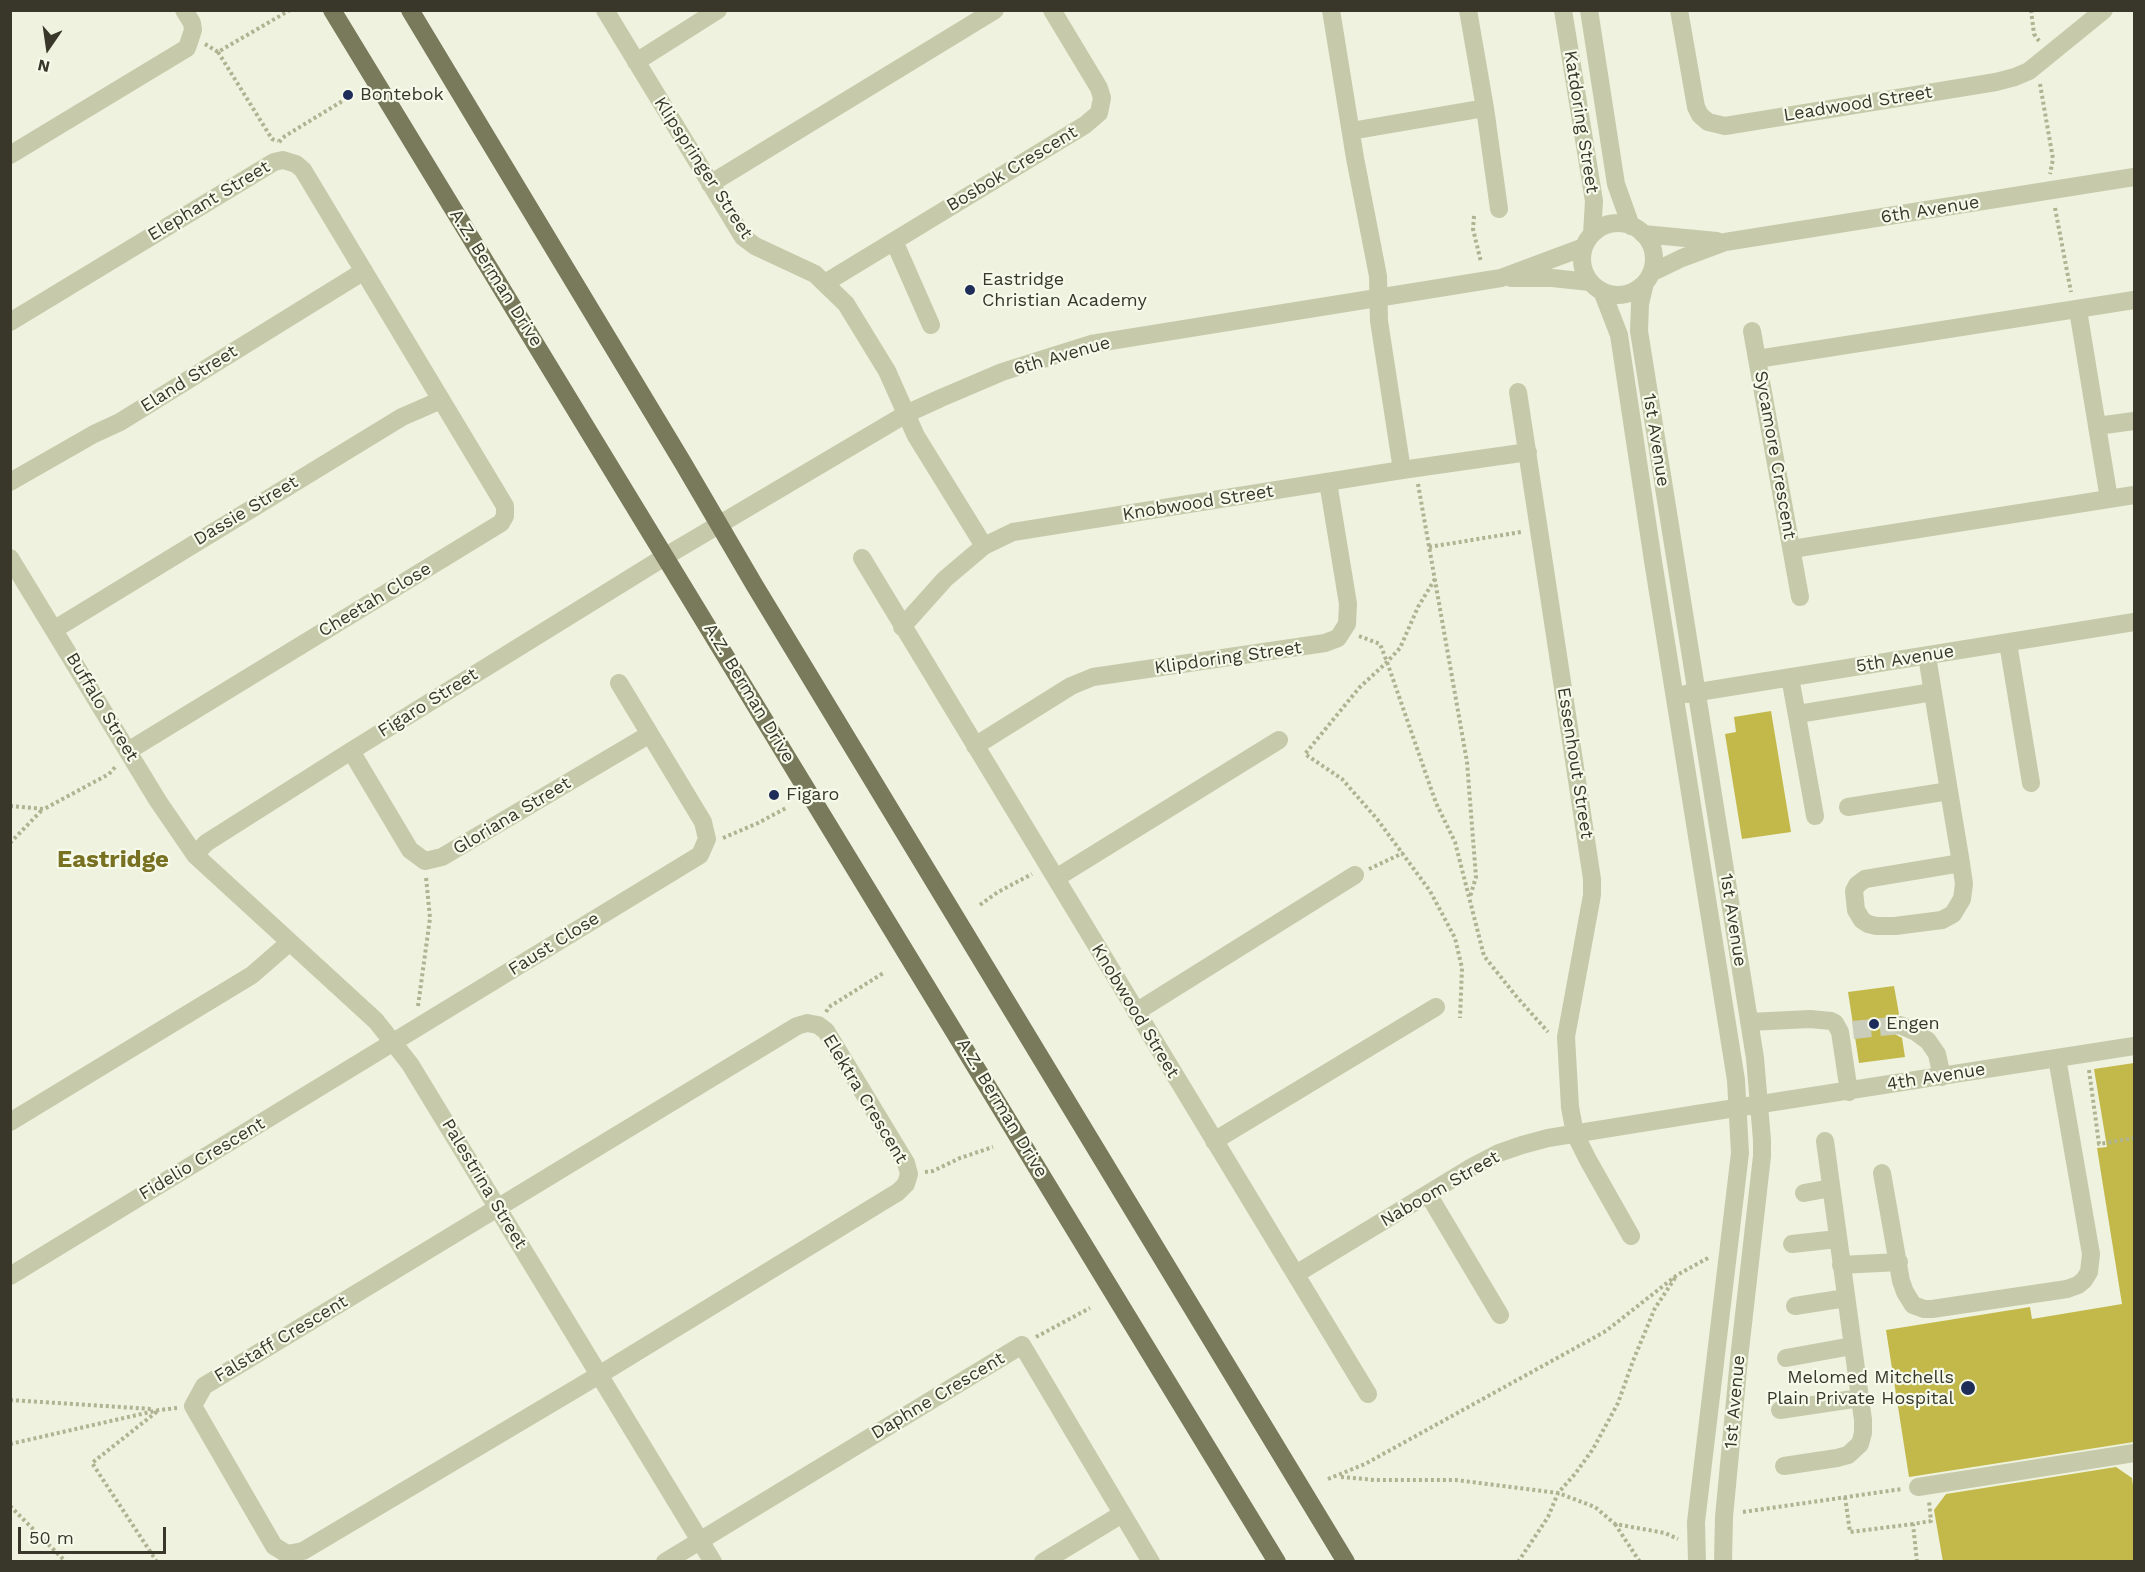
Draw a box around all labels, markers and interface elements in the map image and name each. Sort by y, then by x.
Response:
north arrow [18,18,78,78]
street label: Katdoring Street [1559,49,1603,195]
text: N [36,55,52,77]
street label: Leadwood Street [1782,82,1934,126]
place label: Bontebok [360,84,444,106]
marker: Bontebok [341,88,355,102]
street label: Klipspringer Street [649,93,757,243]
street label: Bosbok Crescent [943,121,1081,217]
street label: Elephant Street [144,156,274,246]
street label: 6th Avenue [1879,192,1981,228]
street label: A.Z. Berman Drive [445,205,547,351]
place label: Eastridge Christian Academy [982,269,1147,312]
marker: Eastridge Christian Academy [963,283,977,297]
street label: 6th Avenue [1011,332,1113,380]
street label: Eland Street [137,341,241,417]
street label: Sycamore Crescent [1750,369,1800,541]
street label: 1st Avenue [1638,392,1674,488]
street label: Dassie Street [190,471,302,551]
street label: Knobwood Street [1121,480,1275,526]
street label: Cheetah Close [315,558,435,642]
street label: A.Z. Berman Drive [699,620,799,766]
street label: Klipdoring Street [1153,637,1303,679]
street label: 5th Avenue [1854,641,1956,677]
street label: Buffalo Street [61,649,143,765]
street label: Figaro Street [374,664,482,742]
street label: Essenhout Street [1552,686,1598,840]
street label: Gloriana Street [449,772,575,860]
place label: Figaro [786,784,839,806]
marker: Figaro [767,788,781,802]
district label: Eastridge [57,846,169,874]
street label: 1st Avenue [1715,872,1751,968]
street label: Faust Close [505,908,603,980]
street label: Knobwood Street [1086,940,1184,1082]
place label: Engen [1886,1013,1940,1035]
marker: Engen [1867,1017,1881,1031]
street label: Elektra Crescent [818,1031,912,1167]
street label: A.Z. Berman Drive [952,1035,1052,1181]
street label: 4th Avenue [1885,1059,1987,1095]
street label: Fidelio Crescent [135,1113,269,1205]
street label: Palestrina Street [437,1115,531,1253]
street label: Naboom Street [1377,1146,1503,1232]
street label: Falstaff Crescent [211,1291,351,1387]
street label: Daphne Crescent [867,1348,1009,1444]
street label: 1st Avenue [1720,1354,1750,1450]
place label: Melomed Mitchells Plain Private Hospital [1766,1367,1954,1410]
marker: Melomed Mitchells Plain Private Hospital [1959,1379,1977,1397]
scale bar [21,1515,170,1553]
text: 50 m [29,1527,74,1548]

